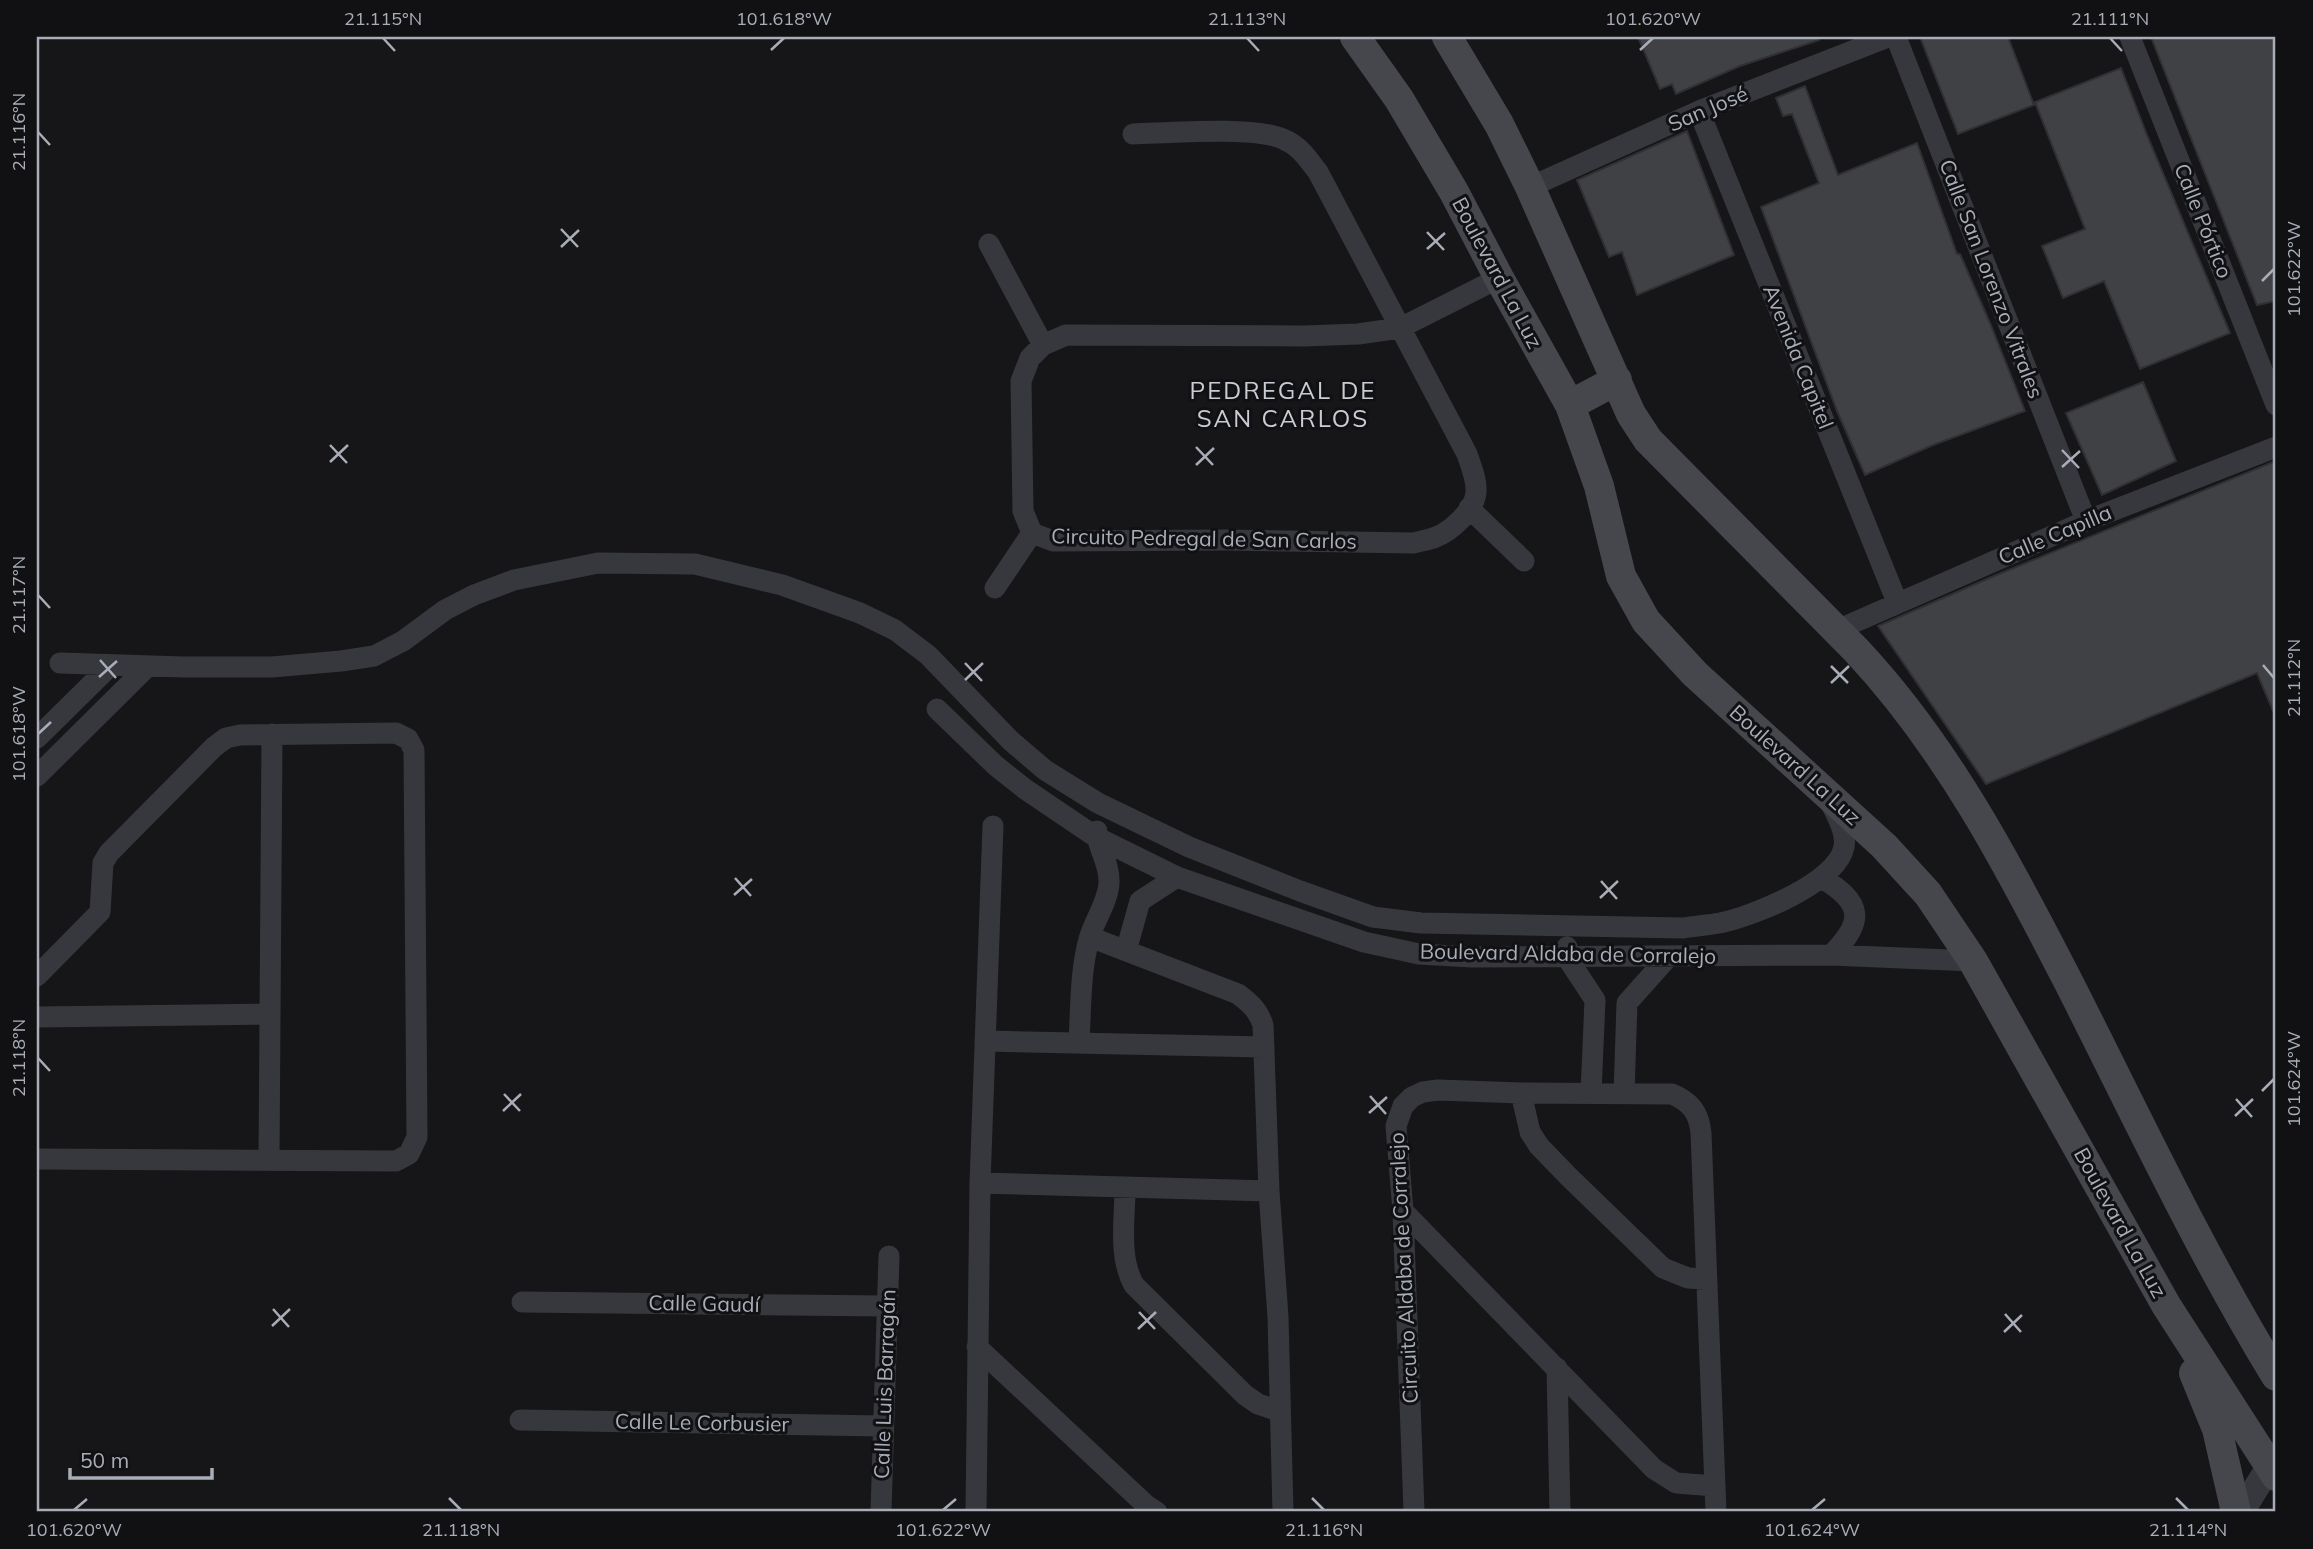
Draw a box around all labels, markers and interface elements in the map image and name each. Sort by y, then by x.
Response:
text: 21.115°N [344,7,422,30]
text: 101.618°W [736,7,832,30]
text: 21.113°N [1208,7,1286,30]
text: 101.620°W [1605,7,1701,30]
text: 21.111°N [2071,7,2149,30]
street label: San José [1664,80,1751,136]
text: 21.116°N [7,93,30,171]
street label: Calle San Lorenzo Vitrales [1934,156,2050,402]
street label: Calle Pórtico [2169,159,2239,282]
street label: Boulevard La Luz [1447,192,1549,353]
text: 101.622°W [2282,221,2305,317]
street label: Avenida Capitel [1758,281,1840,433]
district label: PEDREGAL DE SAN CARLOS [1190,375,1376,433]
street label: Calle Capilla [1994,499,2115,570]
street label: Circuito Pedregal de San Carlos [1051,522,1357,554]
text: 21.117°N [7,556,30,634]
text: 21.112°N [2282,639,2305,717]
text: 101.618°W [7,686,30,782]
street label: Boulevard La Luz [1725,699,1867,830]
street label: Boulevard Aldaba de Corralejo [1420,937,1716,969]
text: 21.118°N [7,1019,30,1097]
text: 101.624°W [2282,1031,2305,1127]
street label: Circuito Aldaba de Corralejo [1383,1132,1423,1404]
street label: Boulevard La Luz [2069,1143,2173,1302]
street label: Calle Gaudí [648,1289,761,1317]
street label: Calle Luis Barragán [868,1289,900,1479]
street label: Calle Le Corbusier [615,1407,790,1437]
scale bar [70,1437,212,1481]
text: 50 m [80,1447,129,1473]
text: 101.620°W [26,1518,122,1541]
text: 21.118°N [422,1518,500,1541]
text: 101.622°W [895,1518,991,1541]
text: 21.116°N [1285,1518,1363,1541]
text: 101.624°W [1764,1518,1860,1541]
text: 21.114°N [2149,1518,2227,1541]

